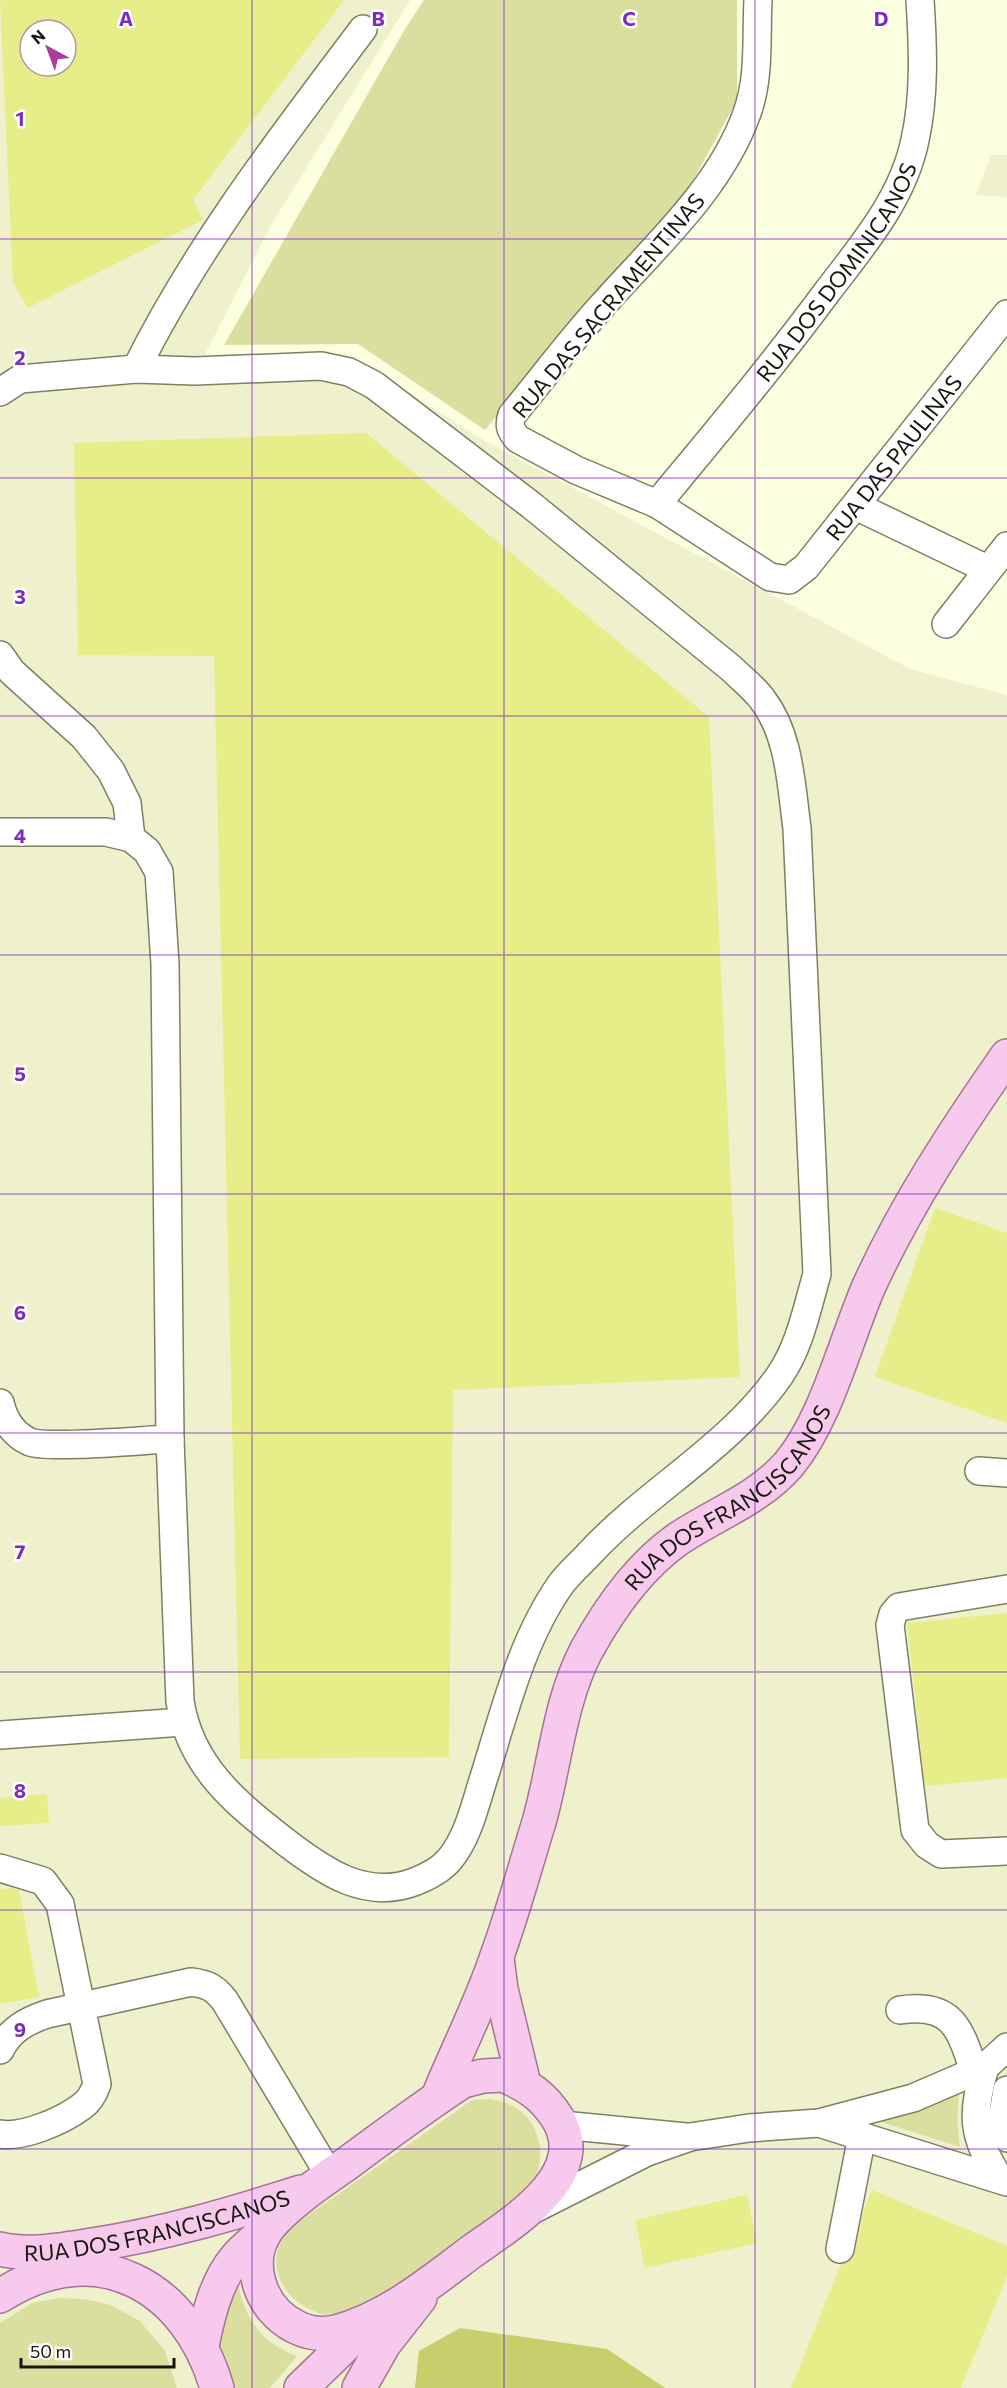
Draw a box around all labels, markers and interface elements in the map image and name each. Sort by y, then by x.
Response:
text: A [119,6,133,30]
text: B [371,6,385,30]
text: C [622,6,636,30]
text: D [874,6,888,30]
north arrow [18,18,78,78]
text: N [27,25,49,47]
text: 1 [15,106,25,130]
street label: RUA DOS DOMINICANOS [750,158,921,386]
street label: RUA DAS SACRAMENTINAS [506,187,710,423]
text: 2 [14,345,26,369]
street label: RUA DAS PAULINAS [819,369,967,545]
text: 3 [14,584,26,608]
text: 4 [14,823,26,847]
text: 5 [14,1061,26,1085]
text: 6 [14,1300,26,1324]
street label: RUA DOS FRANCISCANOS [618,1400,835,1595]
text: 7 [15,1539,26,1563]
text: 8 [14,1778,26,1802]
text: 9 [14,2017,26,2041]
street label: RUA DOS FRANCISCANOS [24,2183,293,2266]
scale bar [21,2331,174,2369]
text: 50 m [30,2340,71,2362]

